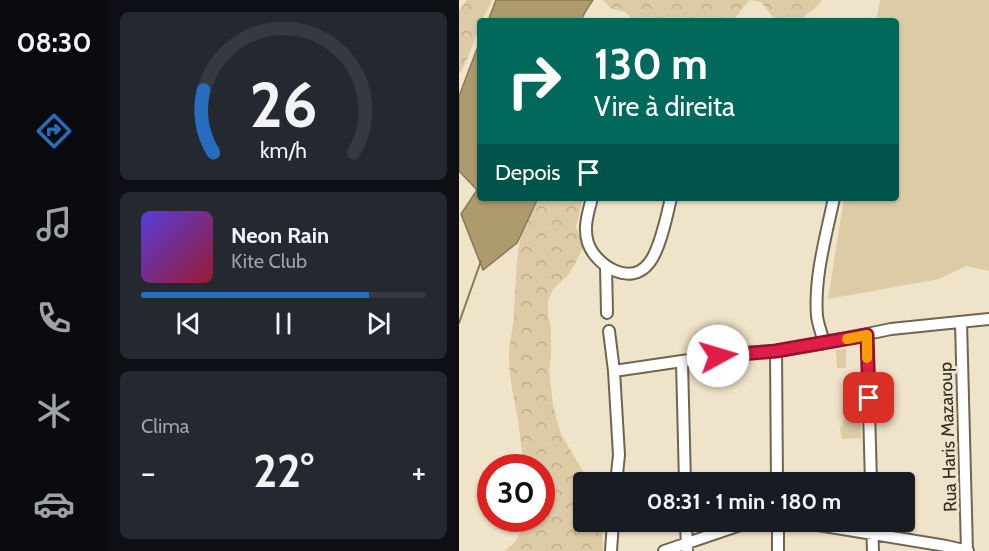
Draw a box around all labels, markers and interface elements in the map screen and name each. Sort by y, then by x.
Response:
text: 08:30 [17,26,91,59]
text: 130 m [594,38,708,90]
icon: right [495,42,573,120]
text: 26 [249,67,318,143]
text: Vire à direita [594,90,735,123]
icon: directions [33,110,75,152]
text: km/h [260,137,307,163]
icon: arrive [572,156,605,189]
text: Depois [495,159,560,186]
icon: music [33,203,75,245]
text: Neon Rain [231,222,329,249]
text: Kite Club [231,249,307,273]
icon: phone [33,297,75,339]
icon: previous [172,307,205,340]
icon: pause [267,307,300,340]
icon: next [362,307,395,340]
position arrow [686,324,750,388]
street label: Rua Haris Mazaroup [934,362,962,512]
pin [843,372,894,423]
icon: arrive [852,381,885,414]
icon: climate [33,390,75,432]
text: Clima [141,414,189,438]
text: 22° [253,444,314,498]
text: − [141,452,156,492]
text: + [411,452,426,492]
speed limit sign: 30 [477,454,555,532]
icon: car [33,483,75,525]
text: 08:31 · 1 min · 180 m [647,488,841,515]

